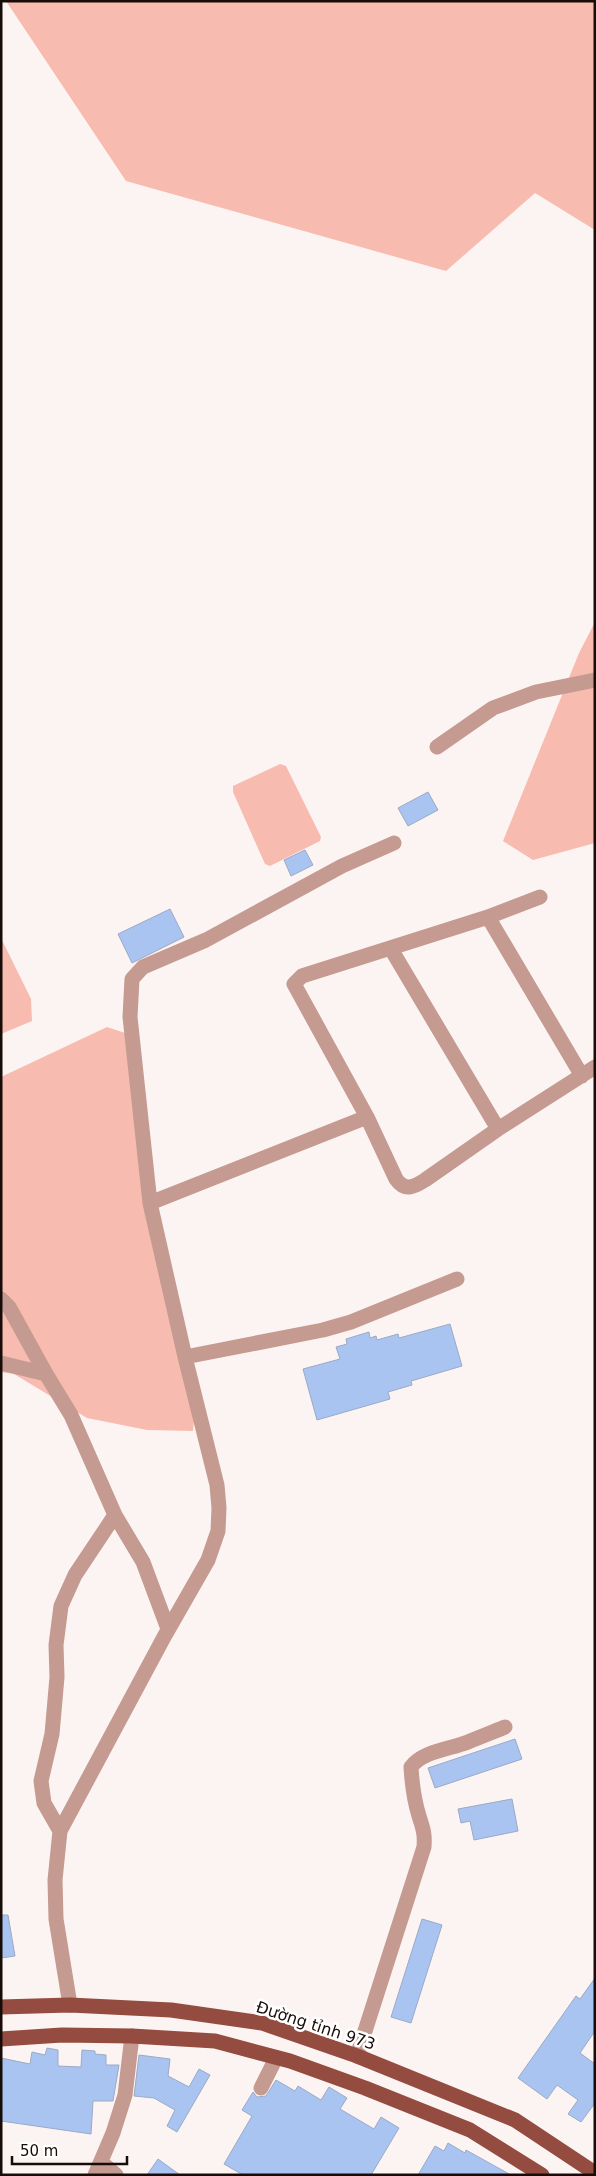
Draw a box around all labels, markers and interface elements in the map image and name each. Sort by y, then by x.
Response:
street label: Đường tỉnh 973 [254,1997,378,2054]
scale bar [12,2134,128,2166]
text: 50 m [20,2142,58,2160]

